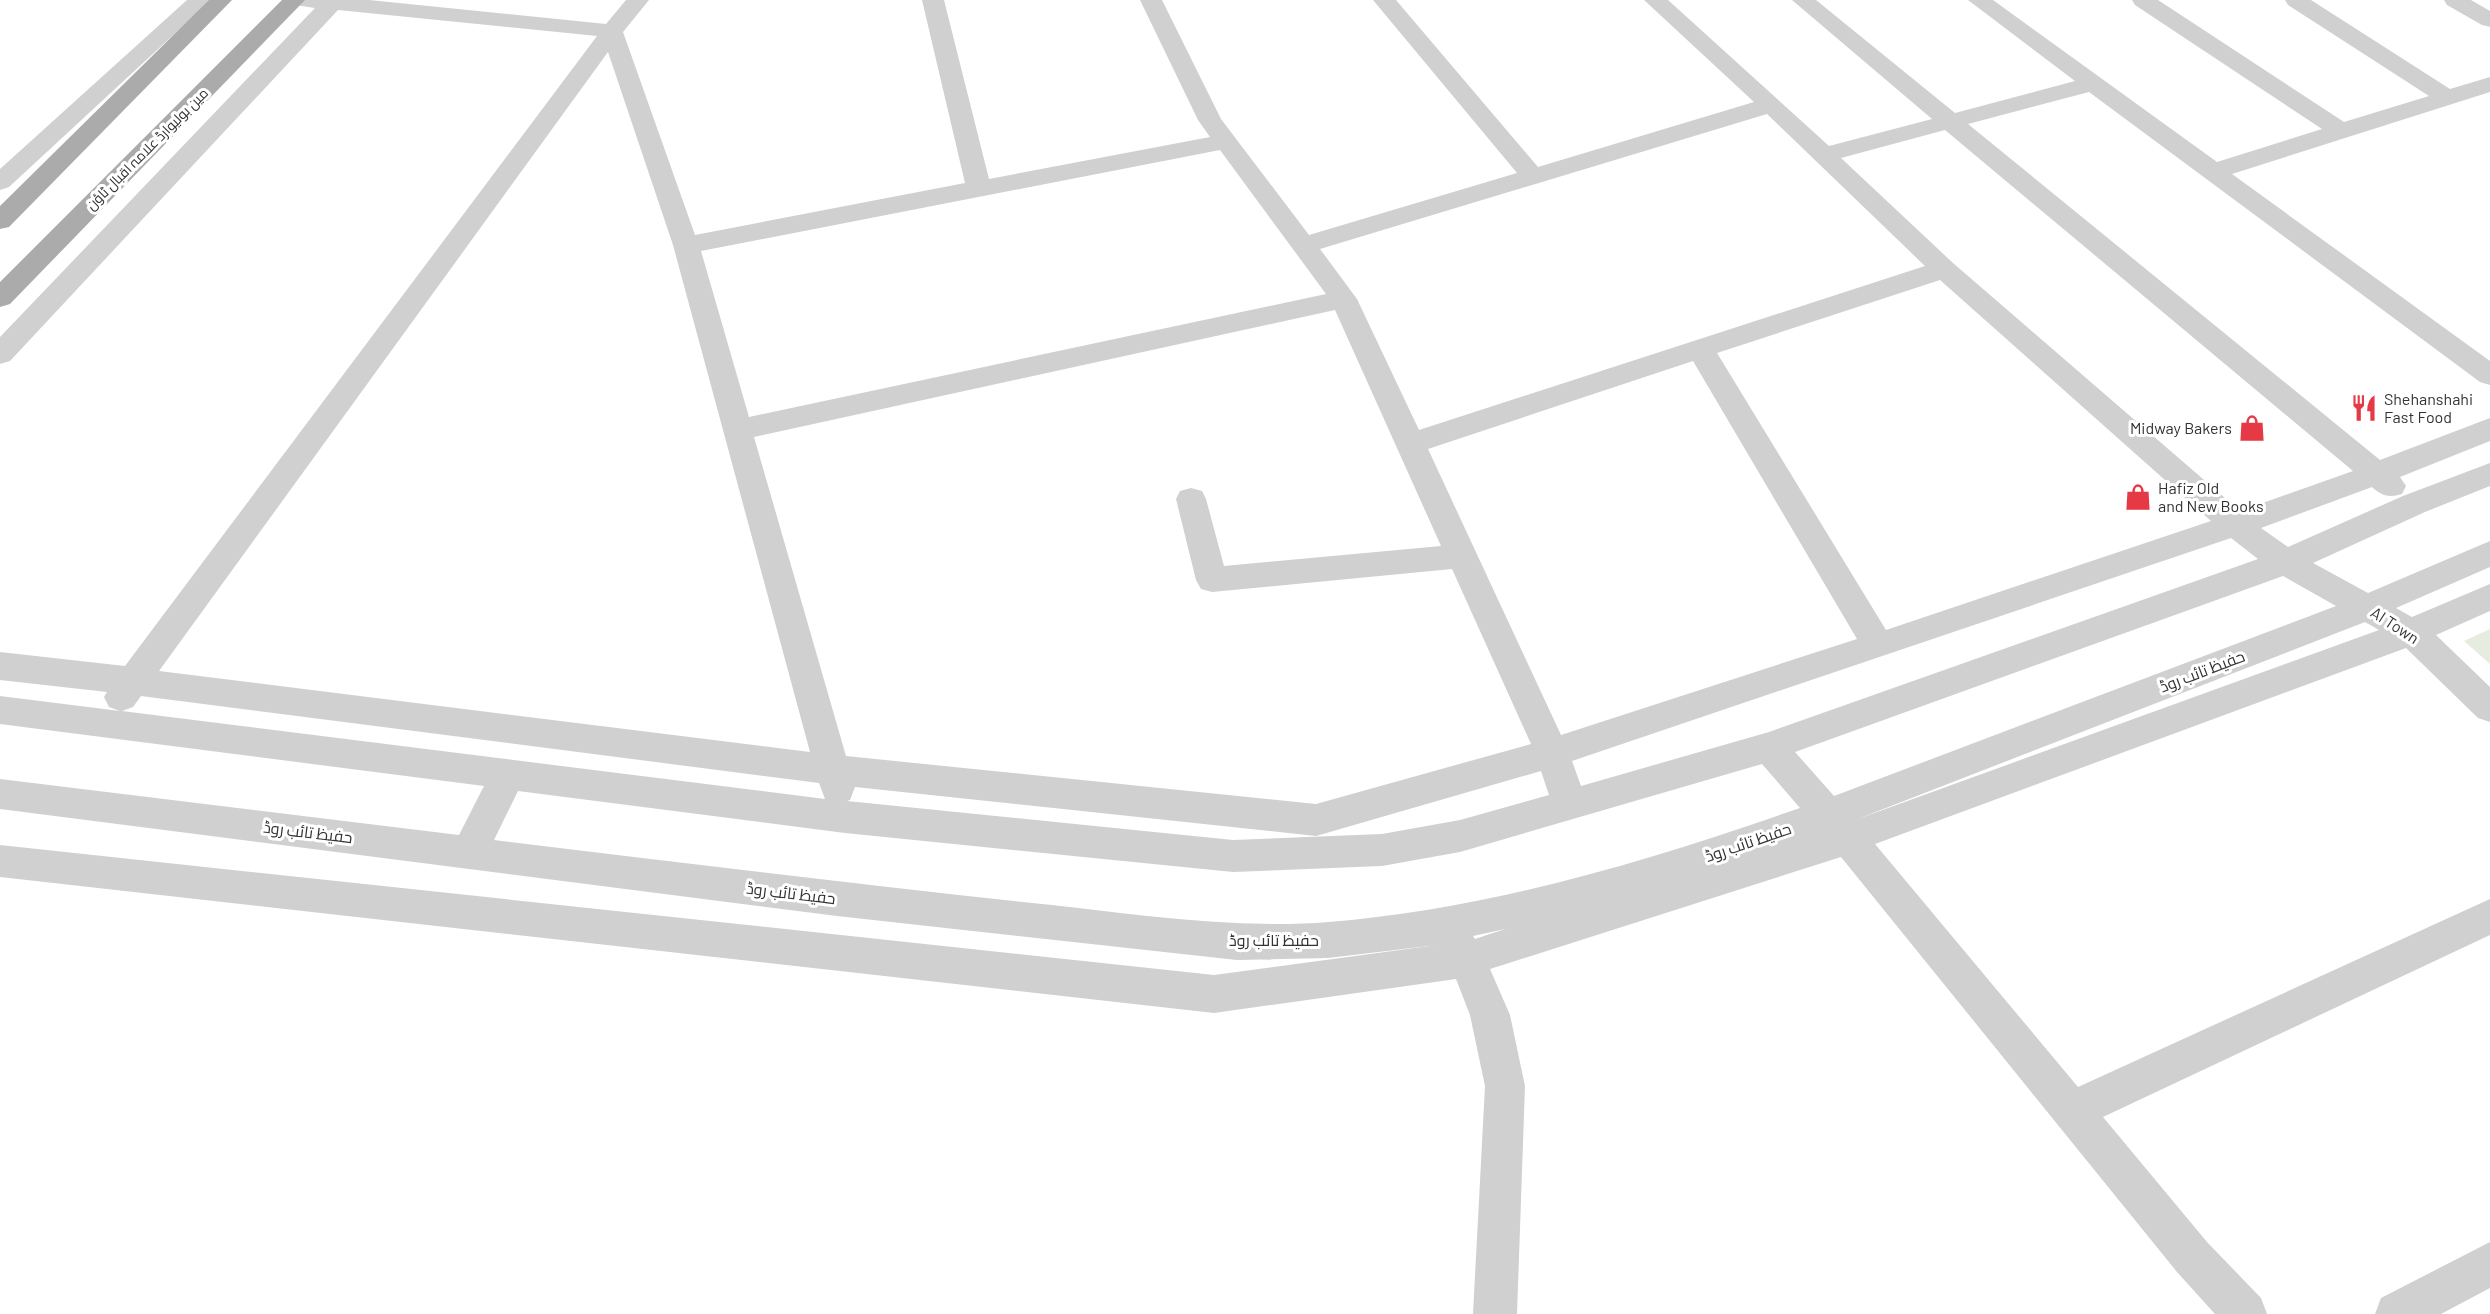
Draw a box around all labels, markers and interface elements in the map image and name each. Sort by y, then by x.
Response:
street label: مین بولیوارڈ علامہ اقبال ٹاؤن [82,84,212,214]
place label: Shehanshahi Fast Food [2384,389,2473,426]
restaurant icon: Shehanshahi Fast Food [2349,393,2379,423]
shop icon: Midway Bakers [2237,413,2267,443]
place label: Midway Bakers [2130,418,2232,437]
place label: Hafiz Old and New Books [2158,478,2264,515]
shop icon: Hafiz Old and New Books [2123,482,2153,512]
street label: AI Town [2368,602,2423,647]
street label: حفیظ تائب روڈ [2156,646,2248,696]
street label: حفیظ تائب روڈ [262,817,354,847]
street label: حفیظ تائب روڈ [1702,818,1794,866]
street label: حفیظ تائب روڈ [745,878,837,908]
street label: حفیظ تائب روڈ [1229,930,1319,950]

